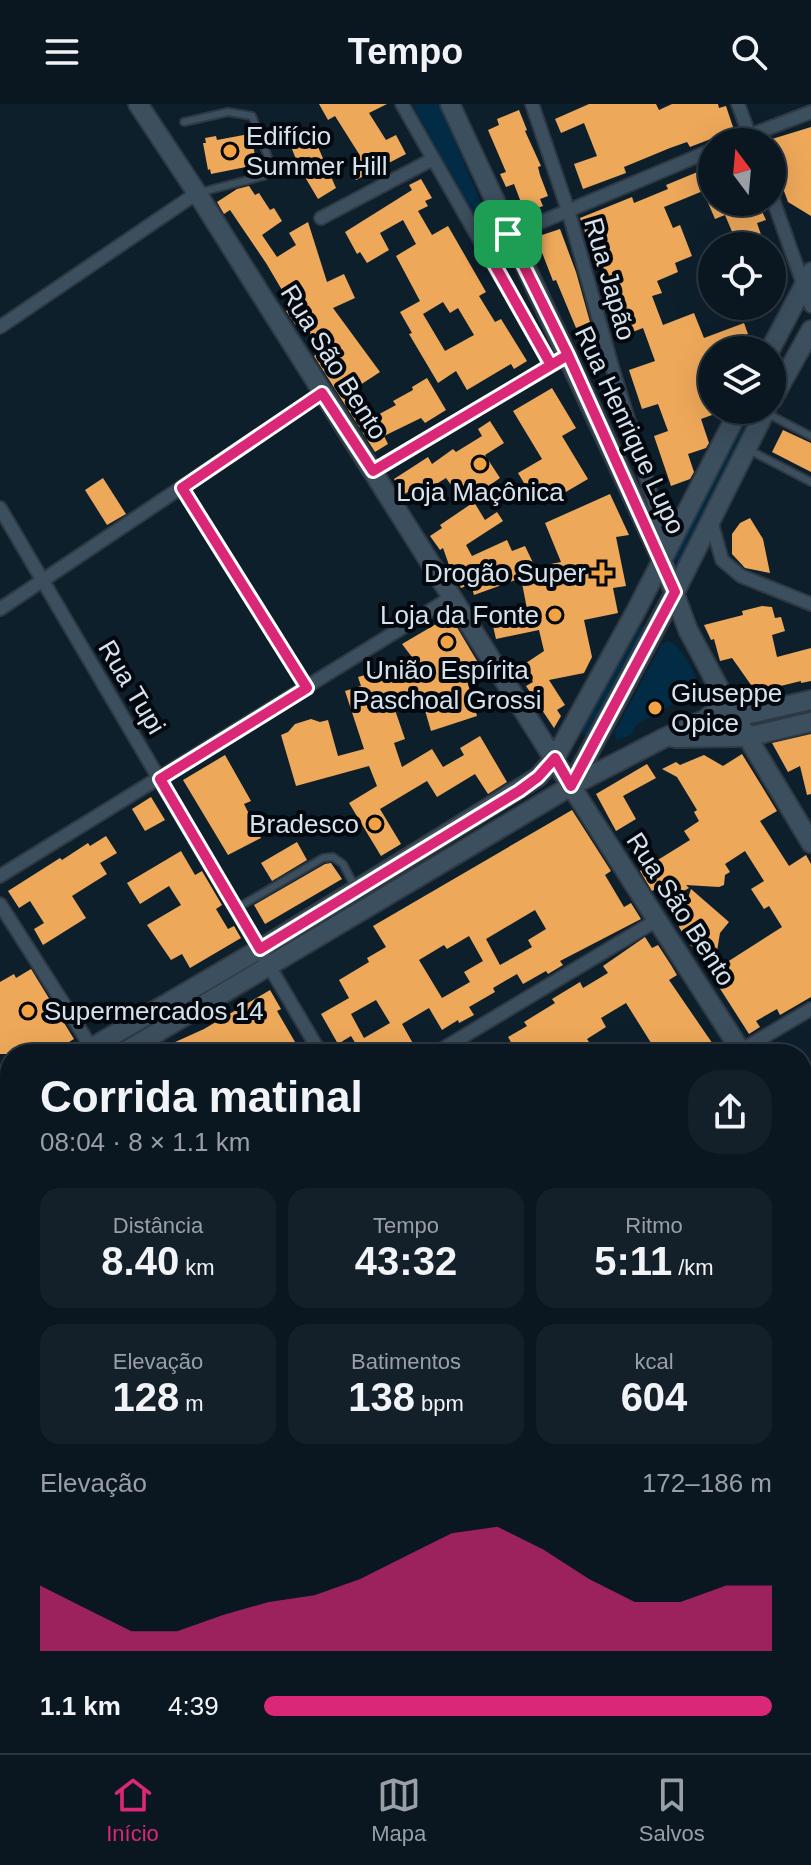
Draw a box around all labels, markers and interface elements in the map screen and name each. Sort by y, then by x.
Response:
icon: menu [40,30,84,74]
icon: search [727,30,771,74]
text: Tempo [348,31,463,72]
place label: Edifício Summer Hill [246,121,388,181]
north arrow [698,128,786,216]
map controls [698,128,786,424]
marker: Edifício Summer Hill [221,142,239,160]
pin [474,200,542,268]
icon: arrive [486,212,530,256]
street label: Rua Japão [578,214,642,344]
button: locate [698,232,786,320]
street label: Rua São Bento [275,279,393,445]
street label: Rua Henrique Lupo [569,321,691,539]
button: layers [698,336,786,424]
marker: Loja Maçônica [471,455,489,473]
place label: Loja Maçônica [396,477,564,507]
place label: Drogão Super [424,558,586,588]
marker: Drogão Super [593,564,611,582]
place label: Loja da Fonte [380,600,539,630]
marker: Loja da Fonte [546,606,564,624]
marker: União Espírita Paschoal Grossi [438,633,456,651]
street label: Rua Tupi [92,635,172,739]
place label: União Espírita Paschoal Grossi [352,655,542,715]
place label: Giuseppe Opice [671,678,782,738]
marker: Giuseppe Opice [646,699,664,717]
place label: Bradesco [249,809,359,839]
marker: Bradesco [366,815,384,833]
street label: Rua São Bento [620,827,742,991]
place label: Supermercados 14 [44,996,264,1026]
marker: Supermercados 14 [19,1002,37,1020]
button: share [688,1070,772,1154]
text: Corrida matinal [40,1072,363,1121]
text: 08:04 · 8 × 1.1 km [40,1127,250,1157]
text: Distância [113,1213,203,1238]
text: Tempo [373,1213,439,1238]
text: Ritmo [625,1213,683,1238]
text: 8.40 [101,1239,179,1283]
text: 43:32 [355,1239,457,1283]
text: 5:11 [594,1239,672,1283]
text: km [179,1255,215,1280]
text: /km [672,1255,714,1280]
text: Elevação [113,1349,203,1374]
text: Batimentos [351,1349,461,1374]
text: kcal [634,1349,674,1374]
text: 128 [112,1375,179,1419]
text: 138 [348,1375,415,1419]
text: 604 [621,1375,687,1419]
text: m [179,1391,204,1416]
text: bpm [415,1391,464,1416]
text: Elevação [40,1468,147,1498]
text: 172–186 m [642,1468,772,1498]
text: 1.1 km [40,1691,121,1721]
text: 4:39 [168,1691,219,1721]
tab: Início [106,1773,159,1847]
tab: Mapa [371,1773,426,1847]
tab: Salvos [639,1773,705,1847]

